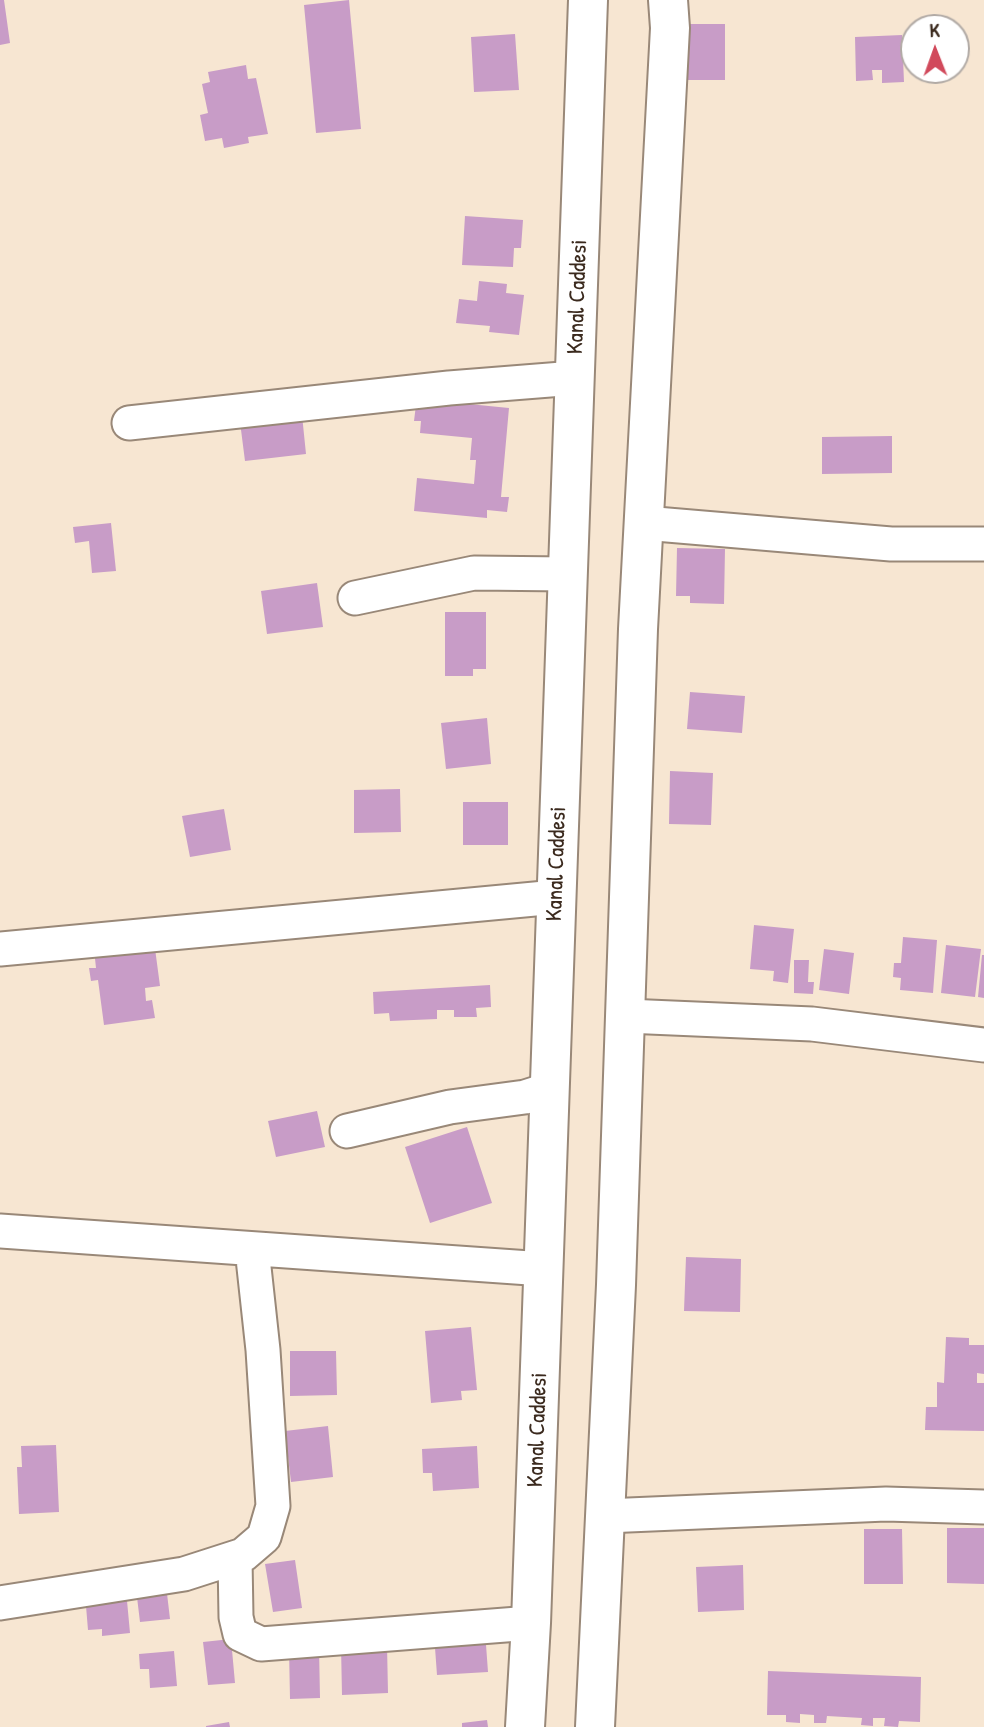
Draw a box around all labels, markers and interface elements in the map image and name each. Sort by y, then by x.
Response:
north arrow [900,14,970,84]
text: K [929,17,940,43]
street label: Kanal Caddesi [562,239,594,355]
street label: Kanal Caddesi [541,806,573,922]
street label: Kanal Caddesi [522,1372,554,1488]

